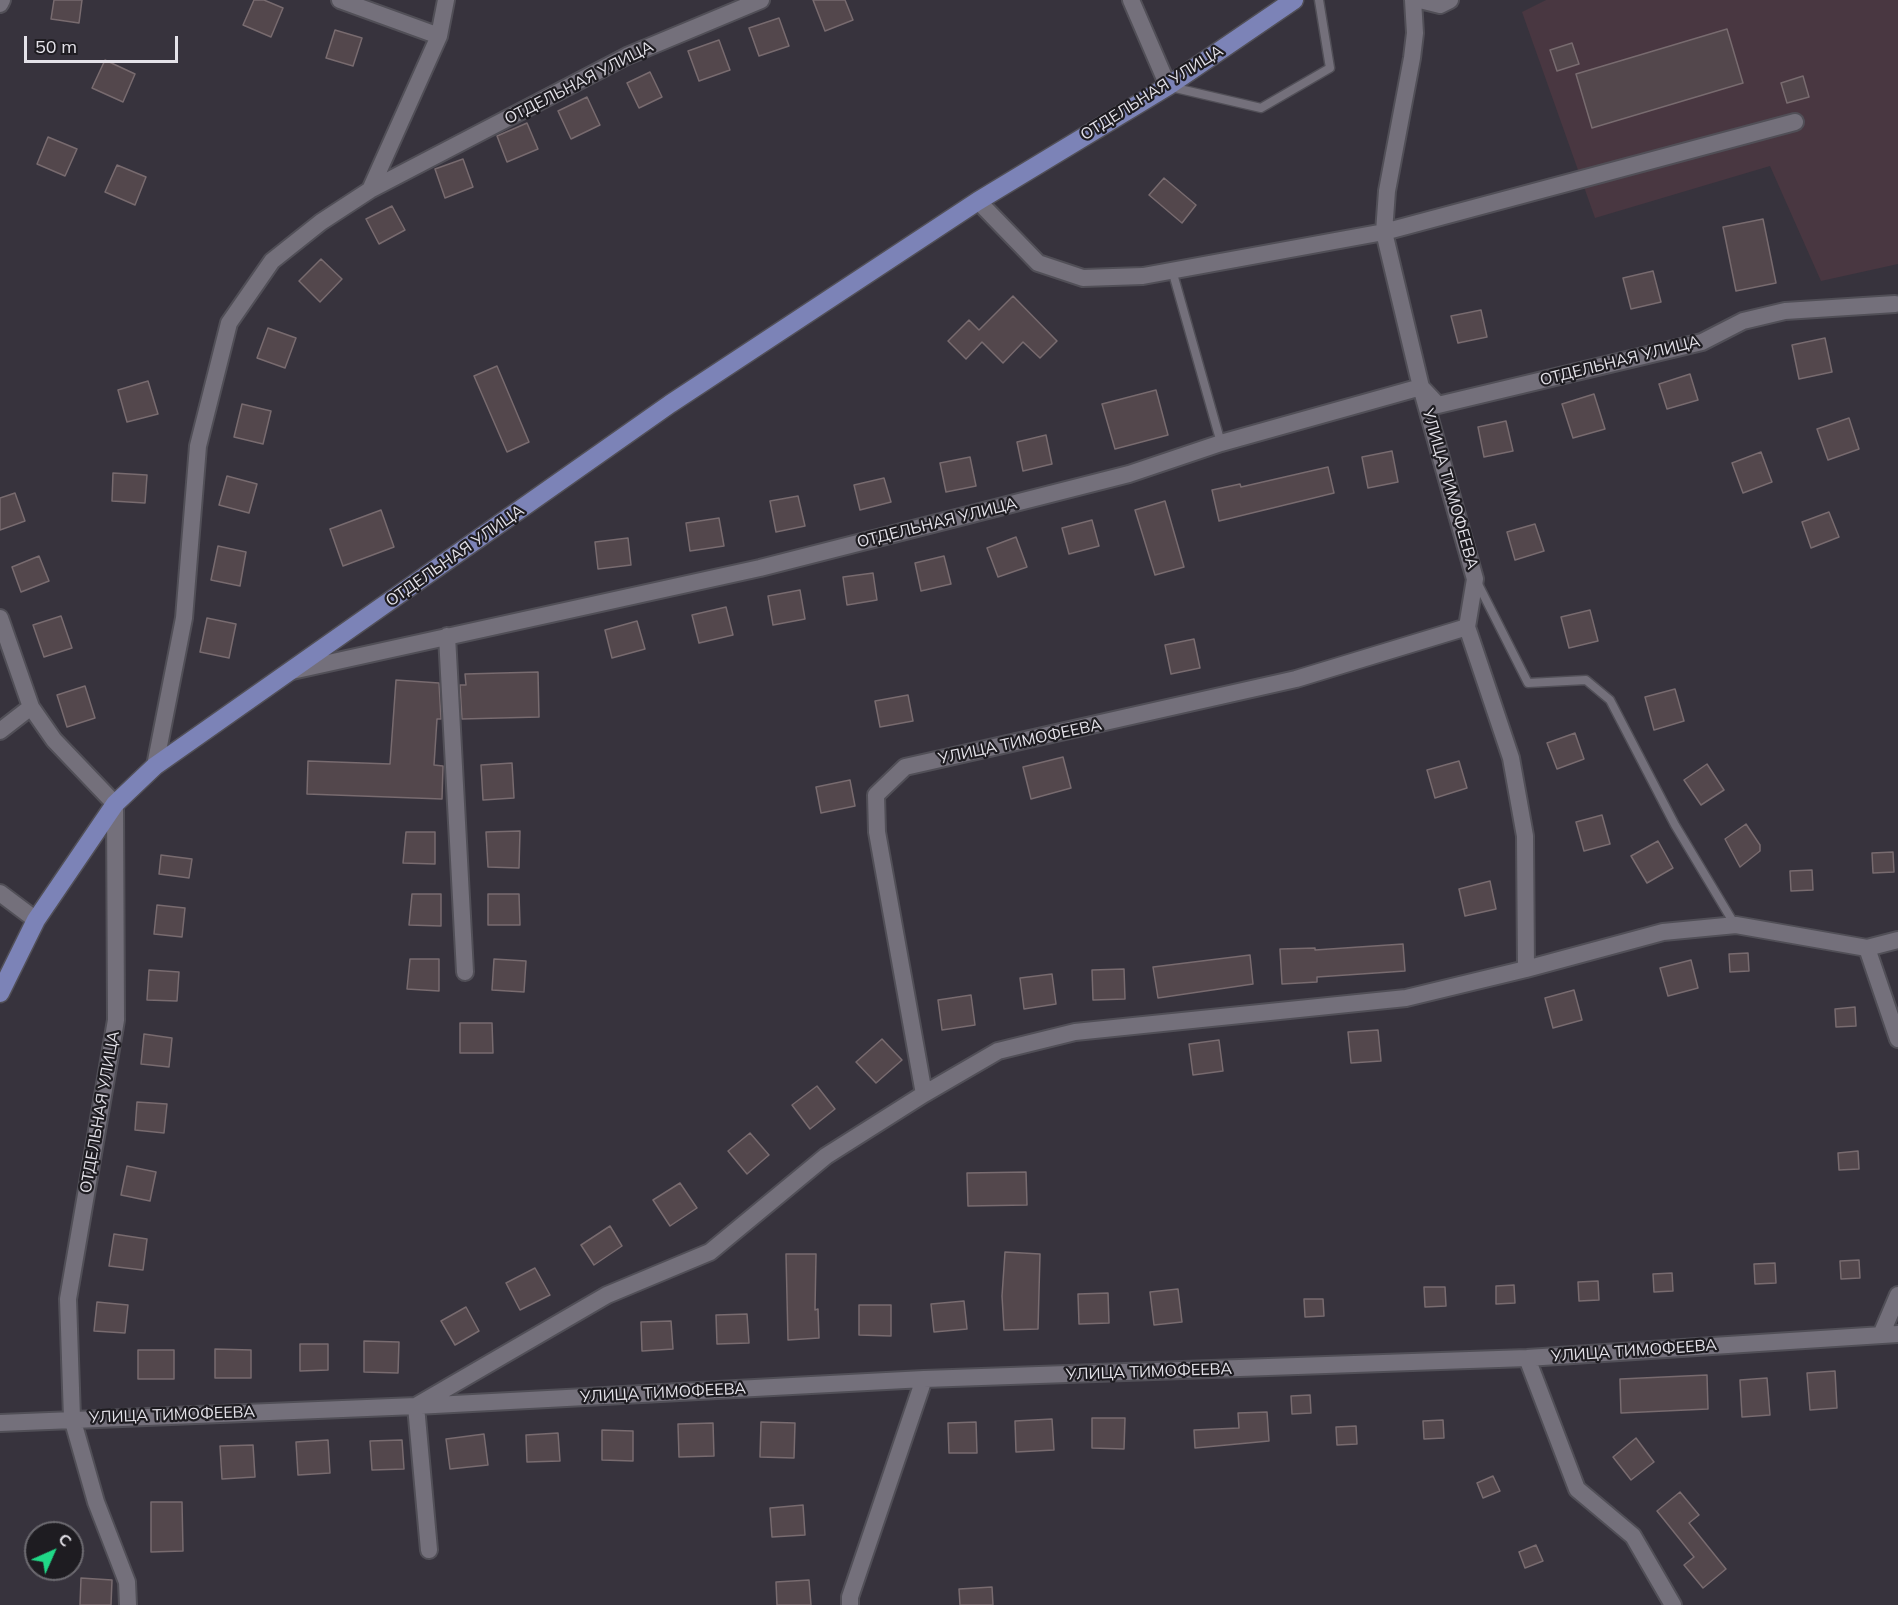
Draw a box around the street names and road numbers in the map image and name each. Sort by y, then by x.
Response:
street label: ОТДЕЛЬНАЯ УЛИЦА [501,37,657,129]
street label: ОТДЕЛЬНАЯ УЛИЦА [1077,41,1227,145]
street label: ОТДЕЛЬНАЯ УЛИЦА [1538,332,1702,390]
street label: УЛИЦА ТИМОФЕЕВА [1418,406,1482,572]
street label: ОТДЕЛЬНАЯ УЛИЦА [855,494,1019,552]
street label: ОТДЕЛЬНАЯ УЛИЦА [382,501,528,611]
street label: УЛИЦА ТИМОФЕЕВА [937,715,1103,769]
street label: ОТДЕЛЬНАЯ УЛИЦА [76,1029,124,1195]
street label: УЛИЦА ТИМОФЕЕВА [1550,1336,1718,1366]
street label: УЛИЦА ТИМОФЕЕВА [1065,1360,1233,1384]
street label: УЛИЦА ТИМОФЕЕВА [579,1379,747,1407]
street label: УЛИЦА ТИМОФЕЕВА [88,1403,256,1427]

